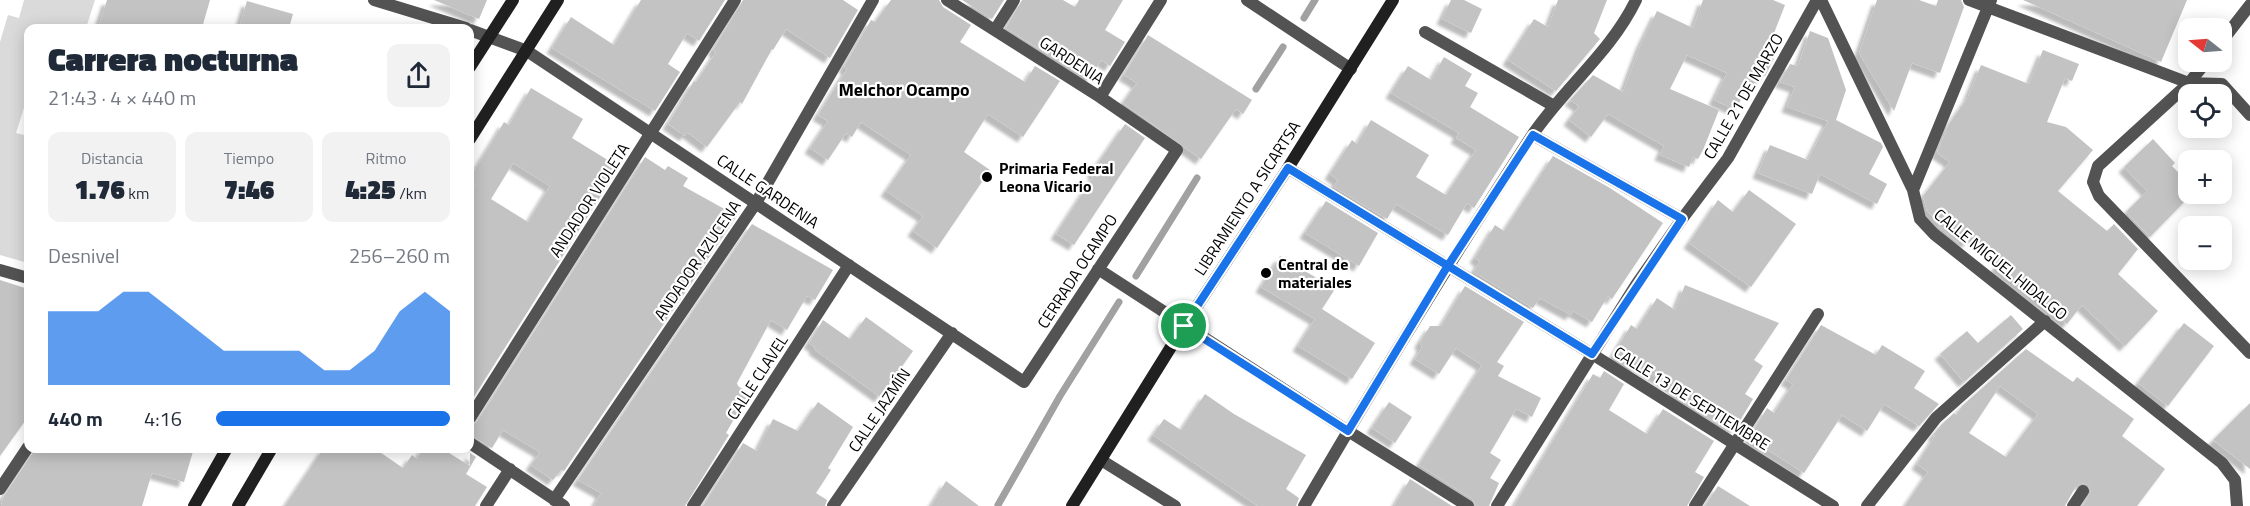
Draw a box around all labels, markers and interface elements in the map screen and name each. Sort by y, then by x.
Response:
north arrow [2178,18,2232,72]
map controls [2178,18,2232,270]
street label: CALLE 21 DE MARZO [1697,29,1789,163]
street label: GARDENIA [1035,30,1109,90]
text: Carrera nocturna [48,34,298,84]
button: share [387,44,450,107]
district label: Melchor Ocampo [838,76,970,103]
text: 21:43 · 4 × 440 m [48,82,196,113]
button: locate [2178,84,2232,138]
street label: LIBRAMIENTO A SICARTSA [1188,116,1306,280]
street label: ANDADOR VIOLETA [543,138,635,262]
text: Distancia [81,146,143,170]
text: Tiempo [224,146,274,170]
text: Ritmo [366,146,406,170]
street label: CALLE GARDENIA [712,148,824,234]
button: + [2178,150,2232,204]
place label: Primaria Federal Leona Vicario [999,156,1114,198]
text: 1.76 [75,170,125,209]
text: 7:46 [224,170,274,209]
text: 4:25 [345,170,396,209]
marker: Primaria Federal Leona Vicario [980,170,994,184]
text: km [125,181,149,205]
text: /km [396,181,427,205]
street label: ANDADOR AZUCENA [648,195,747,325]
street label: CALLE MIGUEL HIDALGO [1929,203,2073,325]
street label: CERRADA OCAMPO [1031,209,1123,333]
button: − [2178,216,2232,270]
text: Desnivel [48,240,120,271]
text: 256–260 m [349,240,450,271]
place label: Central de materiales [1278,252,1352,294]
marker: Central de materiales [1259,266,1273,280]
pin [1158,300,1209,351]
icon: arrive [1167,309,1200,342]
street label: CALLE CLAVEL [720,329,794,424]
street label: CALLE 13 DE SEPTIEMBRE [1609,340,1775,456]
street label: CALLE JAZMÍN [842,363,916,457]
text: 440 m [48,403,103,434]
text: 4:16 [144,403,182,434]

